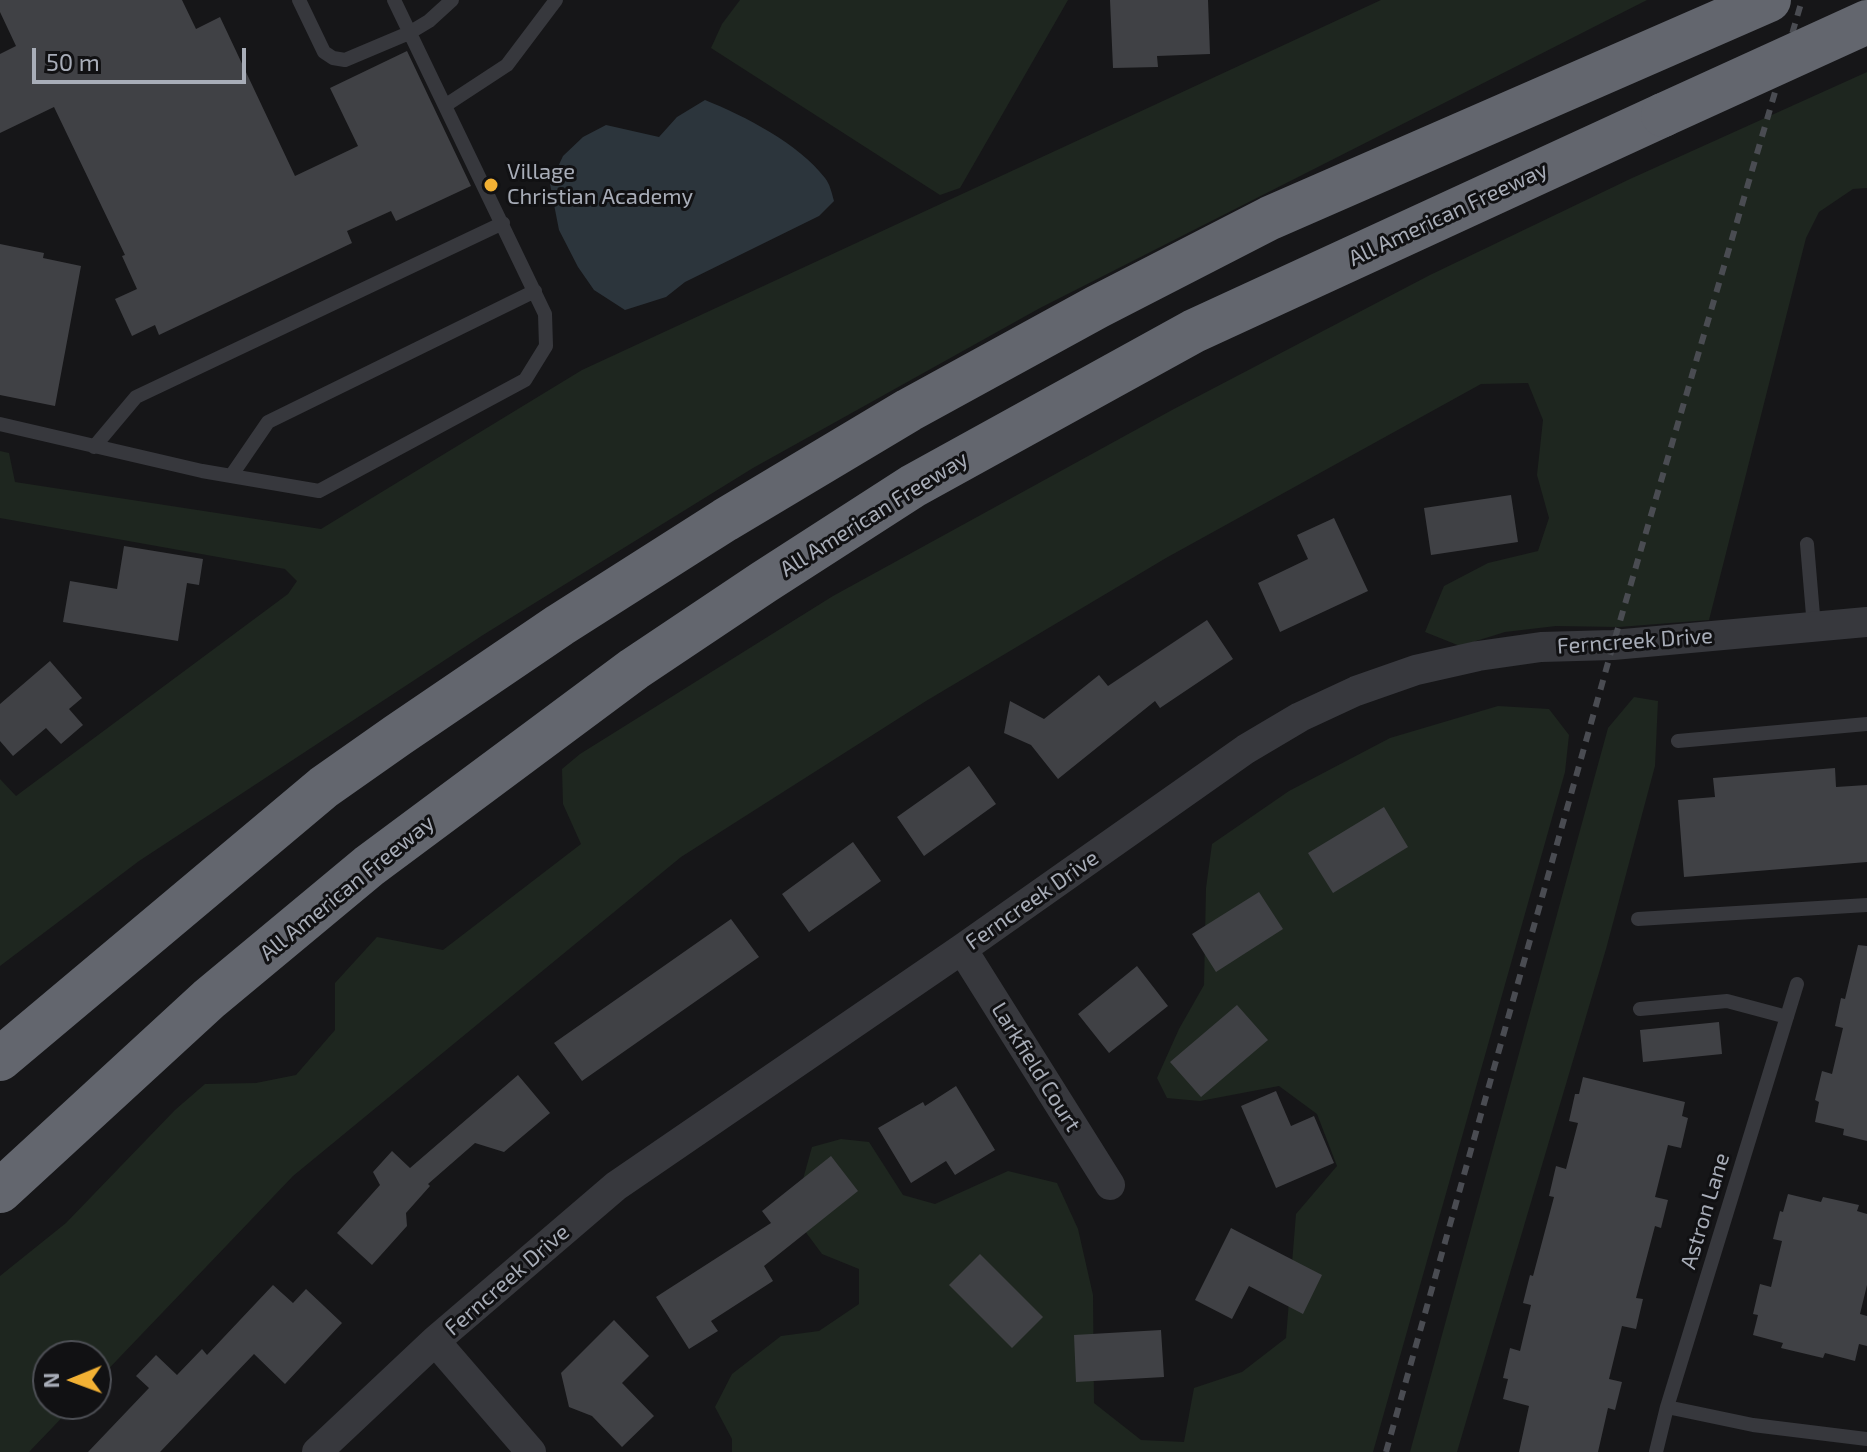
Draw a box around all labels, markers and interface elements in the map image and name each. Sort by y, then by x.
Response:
scale bar [36,32,250,82]
text: 50 m [46,47,100,76]
street label: All American Freeway [1344,156,1552,272]
place label: Village Christian Academy [507,159,693,210]
marker: Village Christian Academy [482,176,500,194]
street label: All American Freeway [775,445,973,583]
street label: Ferncreek Drive [1556,622,1714,660]
street label: All American Freeway [255,810,439,966]
street label: Ferncreek Drive [960,844,1104,956]
street label: Larkfield Court [986,998,1086,1136]
street label: Astron Lane [1675,1150,1735,1272]
street label: Ferncreek Drive [439,1219,575,1341]
north arrow [32,1340,112,1420]
text: N [37,1372,63,1389]

